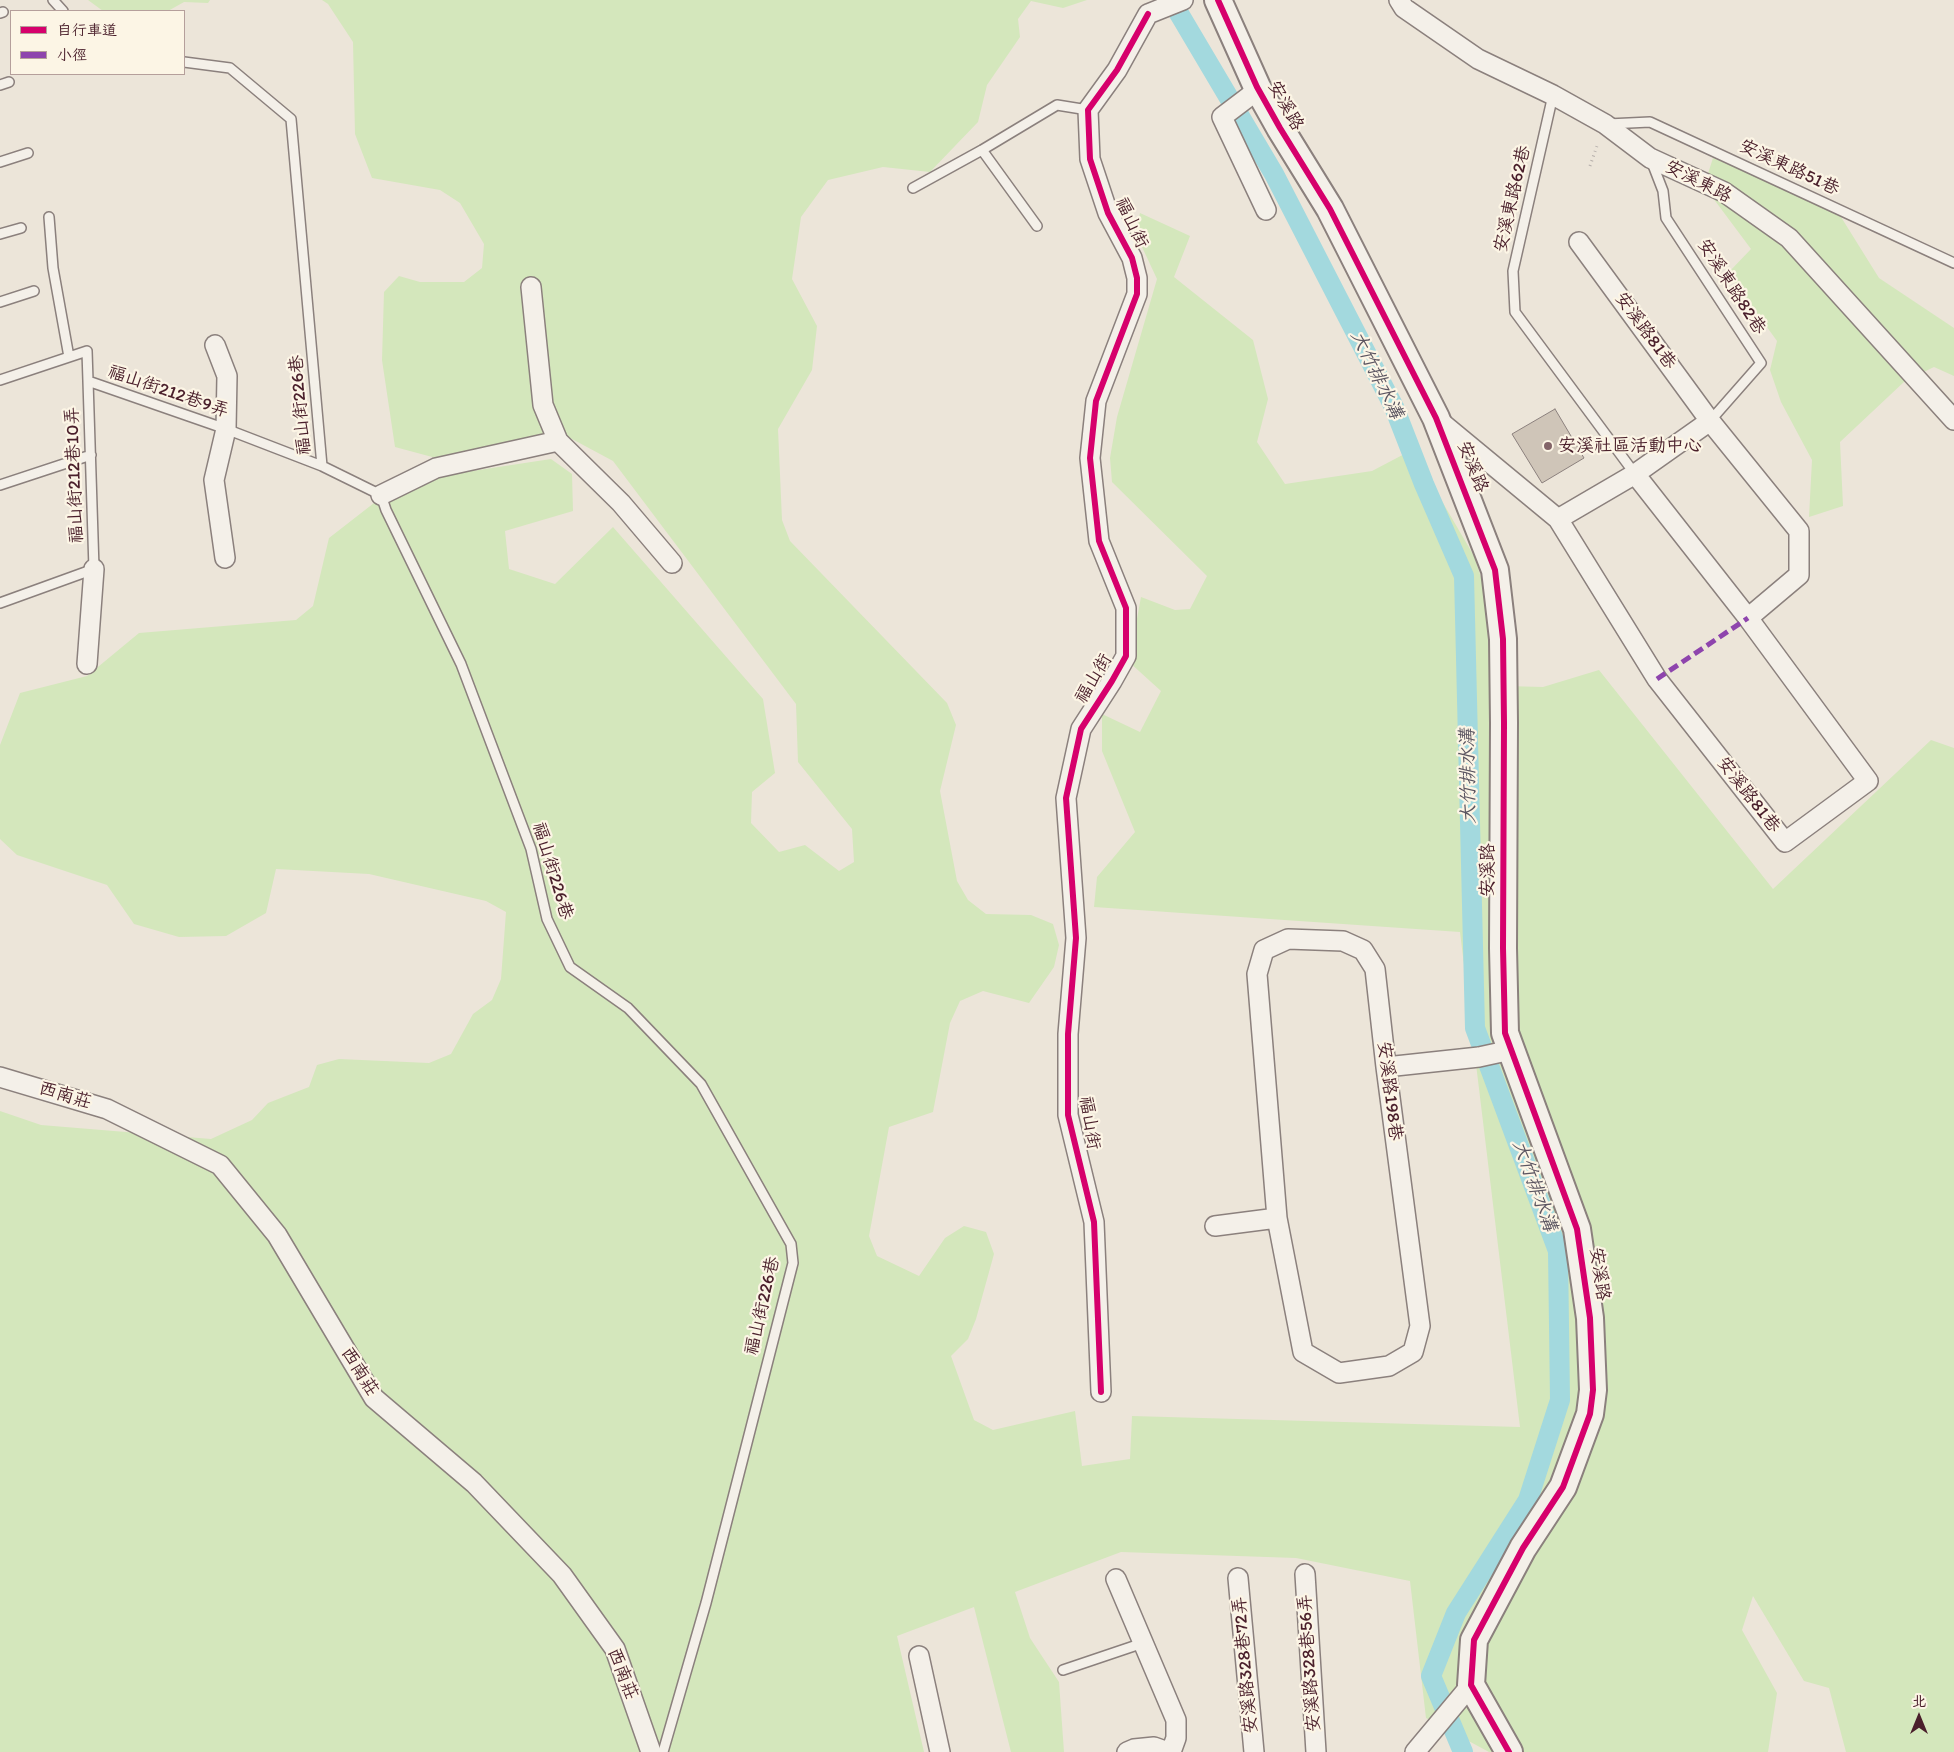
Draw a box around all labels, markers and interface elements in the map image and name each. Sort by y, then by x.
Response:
legend [10,10,185,75]
text: 自行車道 [57,21,117,39]
text: 小徑 [57,46,87,64]
street label: 安溪路 [1262,77,1308,135]
street label: 安溪東路51巷 [1736,135,1842,201]
street label: 安溪東路62巷 [1490,143,1536,255]
street label: 安溪東路 [1661,156,1735,208]
street label: 福山街 [1110,194,1152,252]
street label: 安溪東路82巷 [1692,235,1770,339]
street label: 安溪路81巷 [1610,288,1680,374]
water label: 大竹排水溝 [1345,327,1407,423]
street label: 福山街226巷 [286,354,316,456]
street label: 福山街212巷9弄 [105,361,231,423]
street label: 福山街212巷10弄 [62,406,88,544]
place label: 安溪社區活動中心 [1558,435,1702,457]
street label: 安溪路 [1452,438,1492,496]
marker: 安溪社區活動中心 [1542,440,1554,452]
street label: 福山街 [1071,650,1117,708]
water label: 大竹排水溝 [1457,728,1481,824]
street label: 安溪路81巷 [1712,753,1784,837]
street label: 福山街226巷 [527,820,577,922]
street label: 安溪路 [1477,843,1499,897]
street label: 安溪路198巷 [1372,1040,1406,1142]
street label: 西南莊 [36,1078,94,1114]
street label: 福山街 [1074,1095,1104,1151]
water label: 大竹排水溝 [1507,1137,1561,1235]
street label: 安溪路 [1585,1246,1613,1302]
street label: 福山街226巷 [741,1255,785,1357]
street label: 西南莊 [336,1343,382,1401]
street label: 安溪路328巷56弄 [1294,1593,1326,1733]
street label: 安溪路328巷72弄 [1229,1596,1263,1734]
street label: 西南莊 [602,1645,642,1703]
north arrow [1894,1692,1944,1742]
text: 北 [1912,1693,1926,1710]

